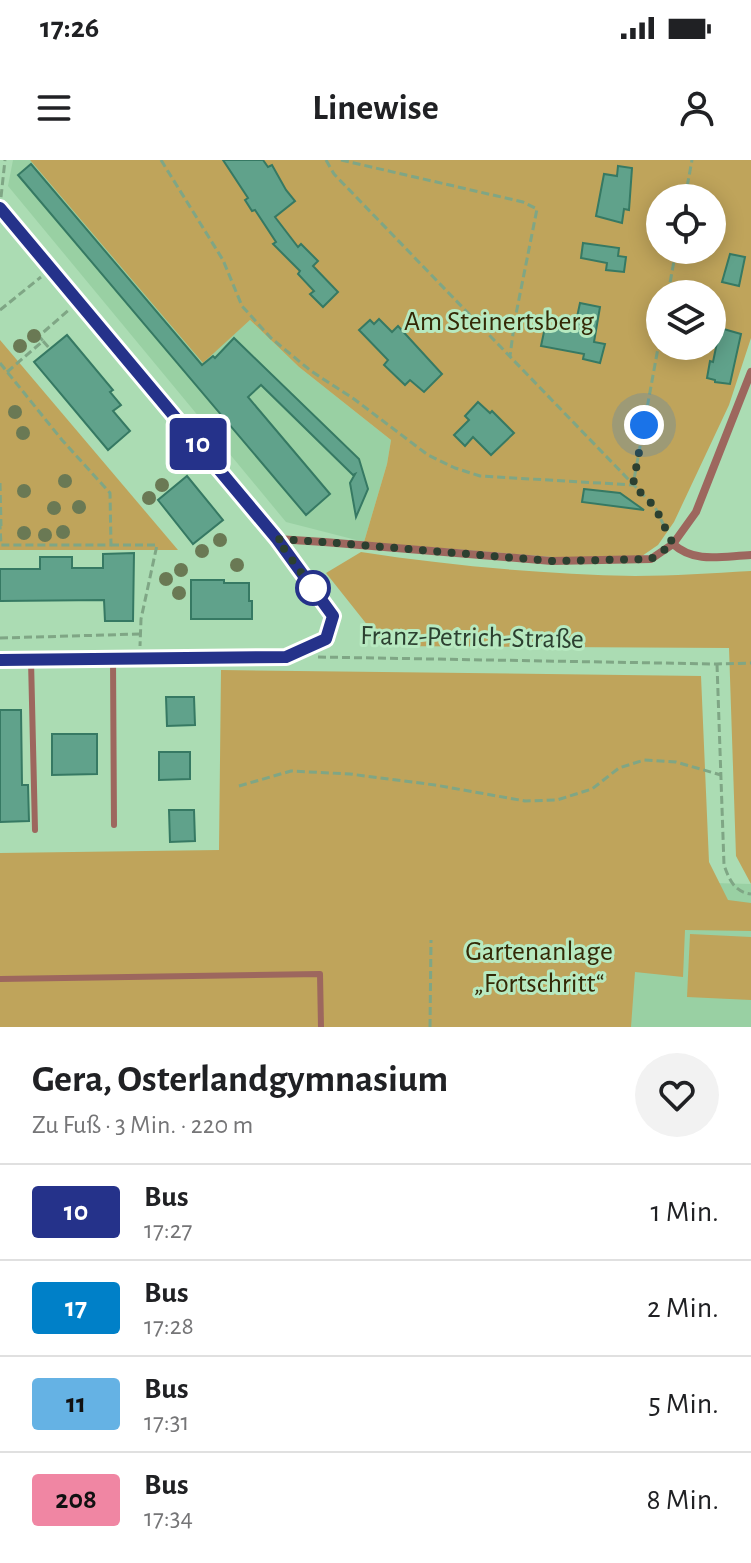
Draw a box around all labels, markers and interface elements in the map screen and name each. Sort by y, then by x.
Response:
text: 17:26 [40,13,99,43]
icon: menu [32,86,76,130]
icon: person [675,86,719,130]
text: Linewise [312,90,439,126]
map controls [646,184,726,360]
button: locate [646,184,726,264]
button: layers [646,280,726,360]
park label: Am Steinertsberg [404,308,594,336]
your location [624,405,664,445]
line badge: 10 [162,418,234,470]
text: 10 [186,430,210,458]
unlabelled marker [296,571,330,605]
street label: Franz-Petrich-Straße [360,622,584,654]
park label: Gartenanlage „Fortschritt“ [465,938,613,998]
button: heart [635,1053,719,1137]
text: Gera, Osterlandgymnasium [32,1061,448,1099]
text: Zu Fuß · 3 Min. · 220 m [32,1112,253,1138]
text: Bus [144,1182,189,1212]
text: 1 Min. [650,1197,719,1227]
text: 10 [64,1198,88,1226]
text: 17:27 [144,1217,192,1243]
text: Bus [144,1278,189,1308]
text: 2 Min. [647,1293,719,1323]
text: 17 [65,1294,87,1322]
text: 17:28 [144,1313,194,1339]
text: Bus [144,1374,189,1404]
text: 5 Min. [648,1389,719,1419]
text: 11 [66,1390,86,1418]
text: 17:31 [144,1409,189,1435]
text: Bus [144,1470,189,1500]
text: 8 Min. [647,1485,719,1515]
text: 208 [55,1486,97,1514]
text: 17:34 [144,1505,193,1531]

